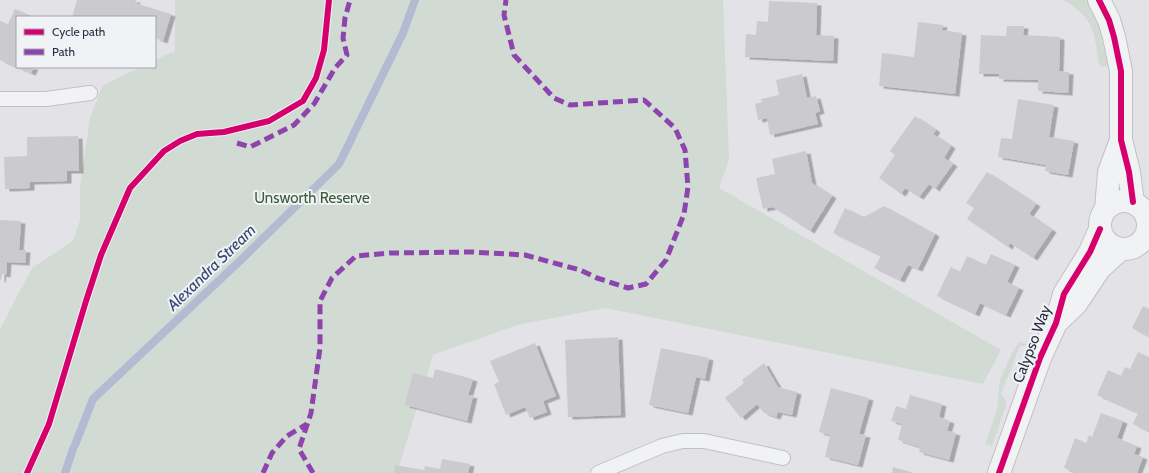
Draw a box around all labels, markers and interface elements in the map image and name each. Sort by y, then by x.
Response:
legend [16,16,156,68]
text: Cycle path [52,24,105,39]
text: Path [52,44,75,59]
park label: Unsworth Reserve [254,189,370,207]
water label: Alexandra Stream [162,220,260,315]
street label: Calypso Way [1009,302,1055,385]

